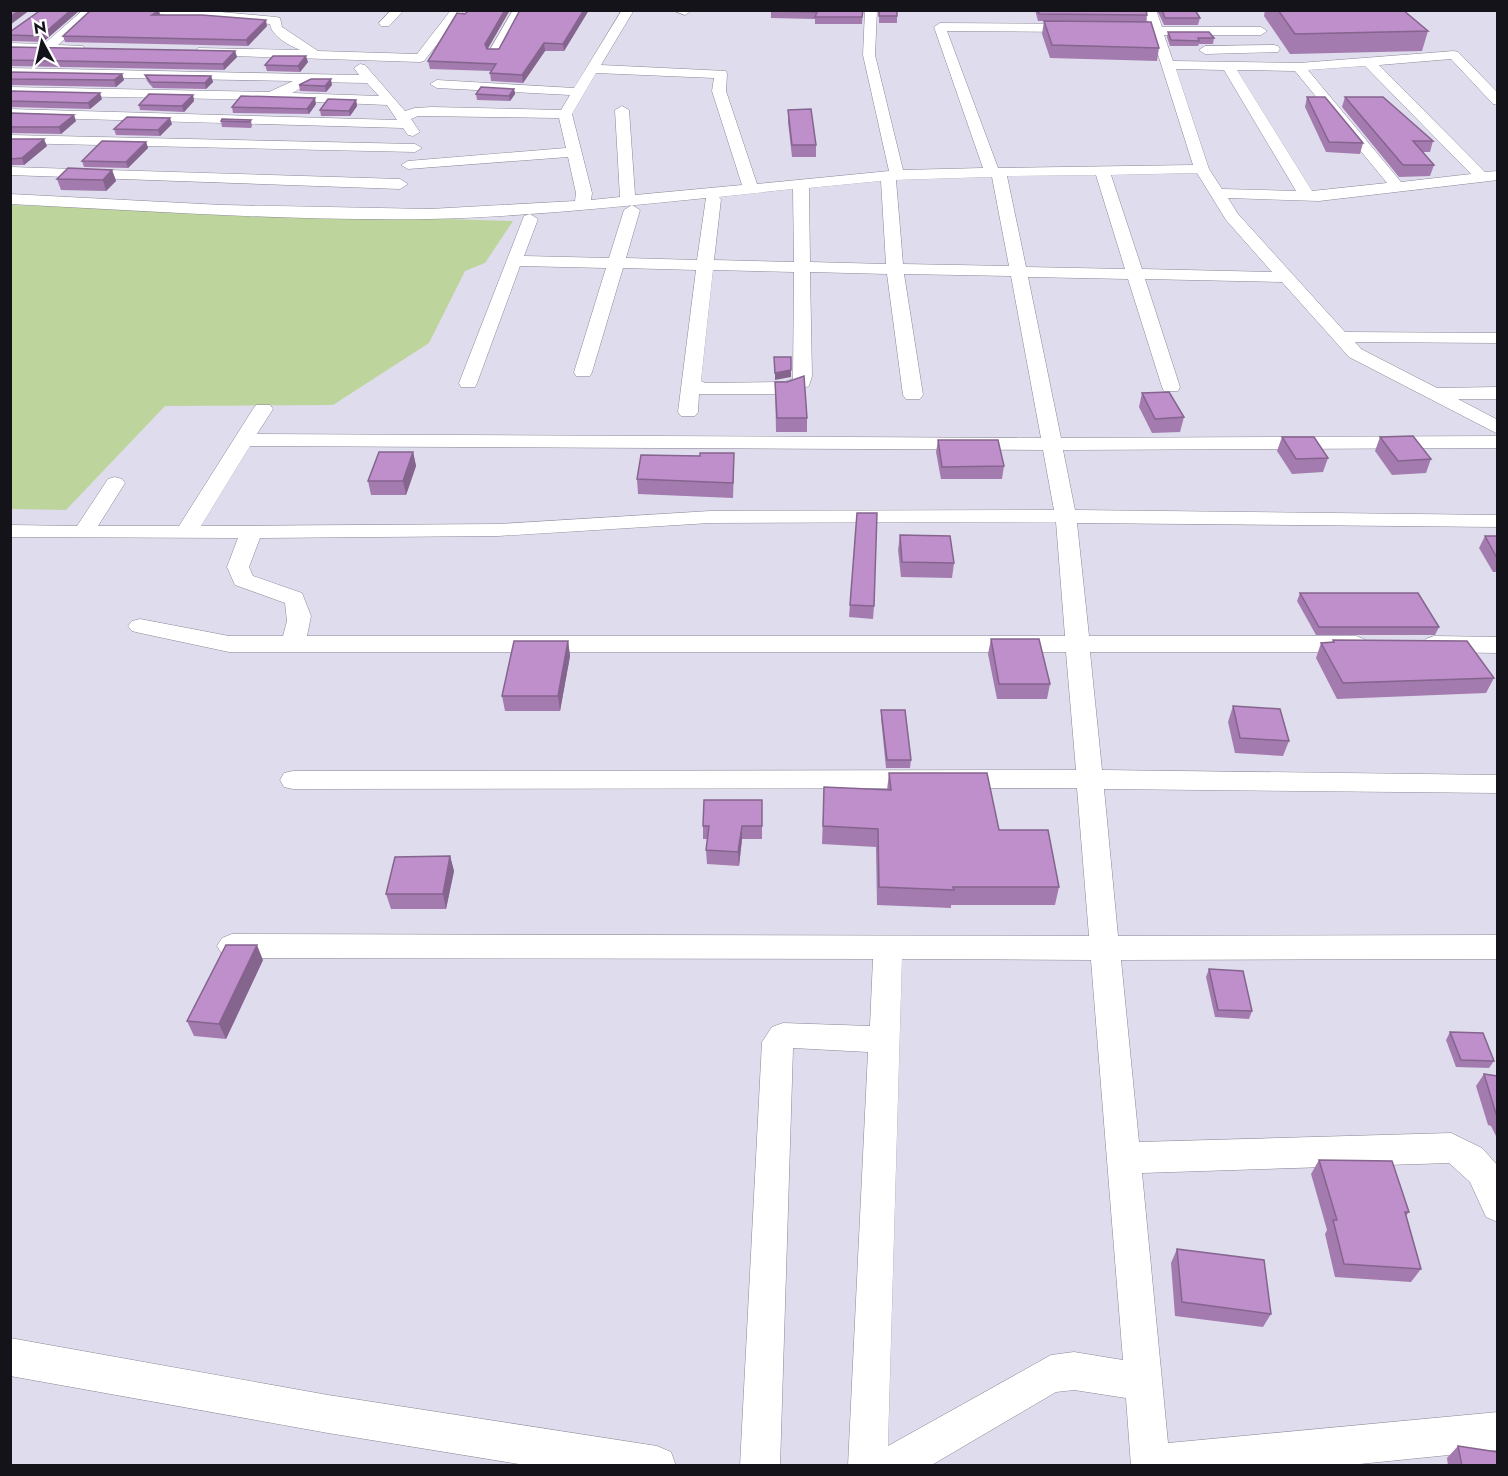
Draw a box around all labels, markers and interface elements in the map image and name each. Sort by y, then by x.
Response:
north arrow [12,12,72,72]
text: N [32,15,48,40]

